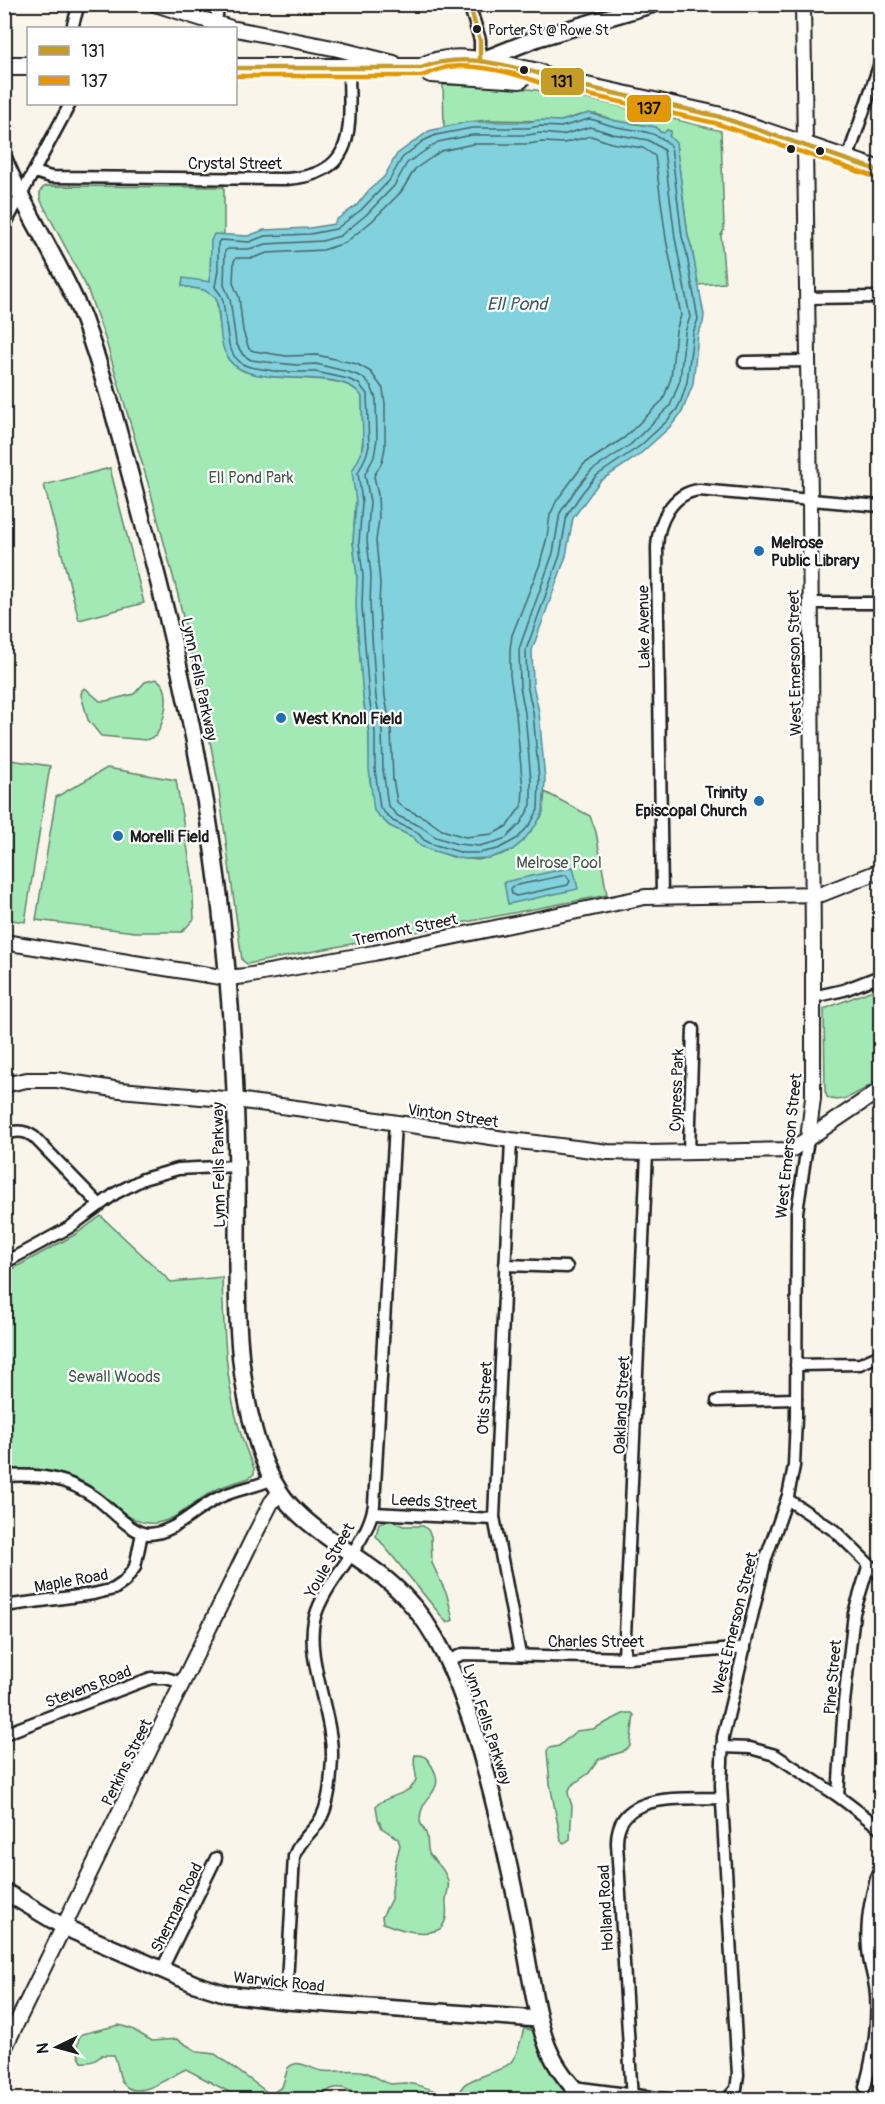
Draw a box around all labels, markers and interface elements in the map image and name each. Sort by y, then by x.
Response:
place label: Porter St @ Rowe St [488,22,609,39]
marker: Porter St @ Rowe St [471,23,483,35]
legend [27,27,237,105]
text: 131 [81,40,105,63]
unlabelled marker [518,64,530,76]
line badge: 131 [540,67,585,96]
text: 137 [81,70,108,93]
text: 131 [551,72,573,92]
line badge: 137 [626,94,672,123]
text: 137 [637,99,661,119]
unlabelled marker [785,143,797,155]
unlabelled marker [814,145,826,157]
street label: Crystal Street [188,154,283,174]
water label: Ell Pond [487,293,549,316]
park label: Ell Pond Park [208,468,294,488]
place label: Melrose Public Library [771,533,860,571]
marker: Melrose Public Library [752,544,766,558]
street label: Lake Avenue [633,585,655,669]
street label: West Emerson Street [784,589,806,736]
street label: Lynn Fells Parkway [176,616,222,743]
place label: West Knoll Field [293,709,403,729]
marker: West Knoll Field [274,711,288,725]
place label: Trinity Episcopal Church [635,783,747,821]
marker: Trinity Episcopal Church [752,794,766,808]
place label: Morelli Field [130,827,210,847]
marker: Morelli Field [111,829,125,843]
park label: Melrose Pool [516,853,602,873]
street label: Tremont Street [351,909,460,951]
street label: Cypress Park [666,1048,688,1132]
street label: West Emerson Street [771,1072,807,1220]
street label: Vinton Street [406,1100,500,1132]
street label: Lynn Fells Parkway [208,1102,230,1228]
street label: Oakland Street [609,1355,635,1455]
street label: Otis Street [473,1360,497,1435]
park label: Sewall Woods [68,1367,160,1387]
street label: Leeds Street [390,1490,478,1514]
street label: Youle Street [300,1519,360,1602]
street label: West Emerson Street [708,1549,762,1697]
street label: Maple Road [33,1565,110,1597]
street label: Charles Street [548,1632,645,1652]
street label: Pine Street [820,1638,846,1715]
street label: Stevens Road [42,1661,134,1713]
street label: Lynn Fells Parkway [458,1661,516,1787]
street label: Perkins Street [97,1715,157,1809]
street label: Sherman Road [147,1859,207,1956]
street label: Holland Road [594,1864,618,1952]
street label: Warwick Road [232,1967,326,1997]
north arrow [27,2017,87,2077]
text: N [33,2042,53,2054]

